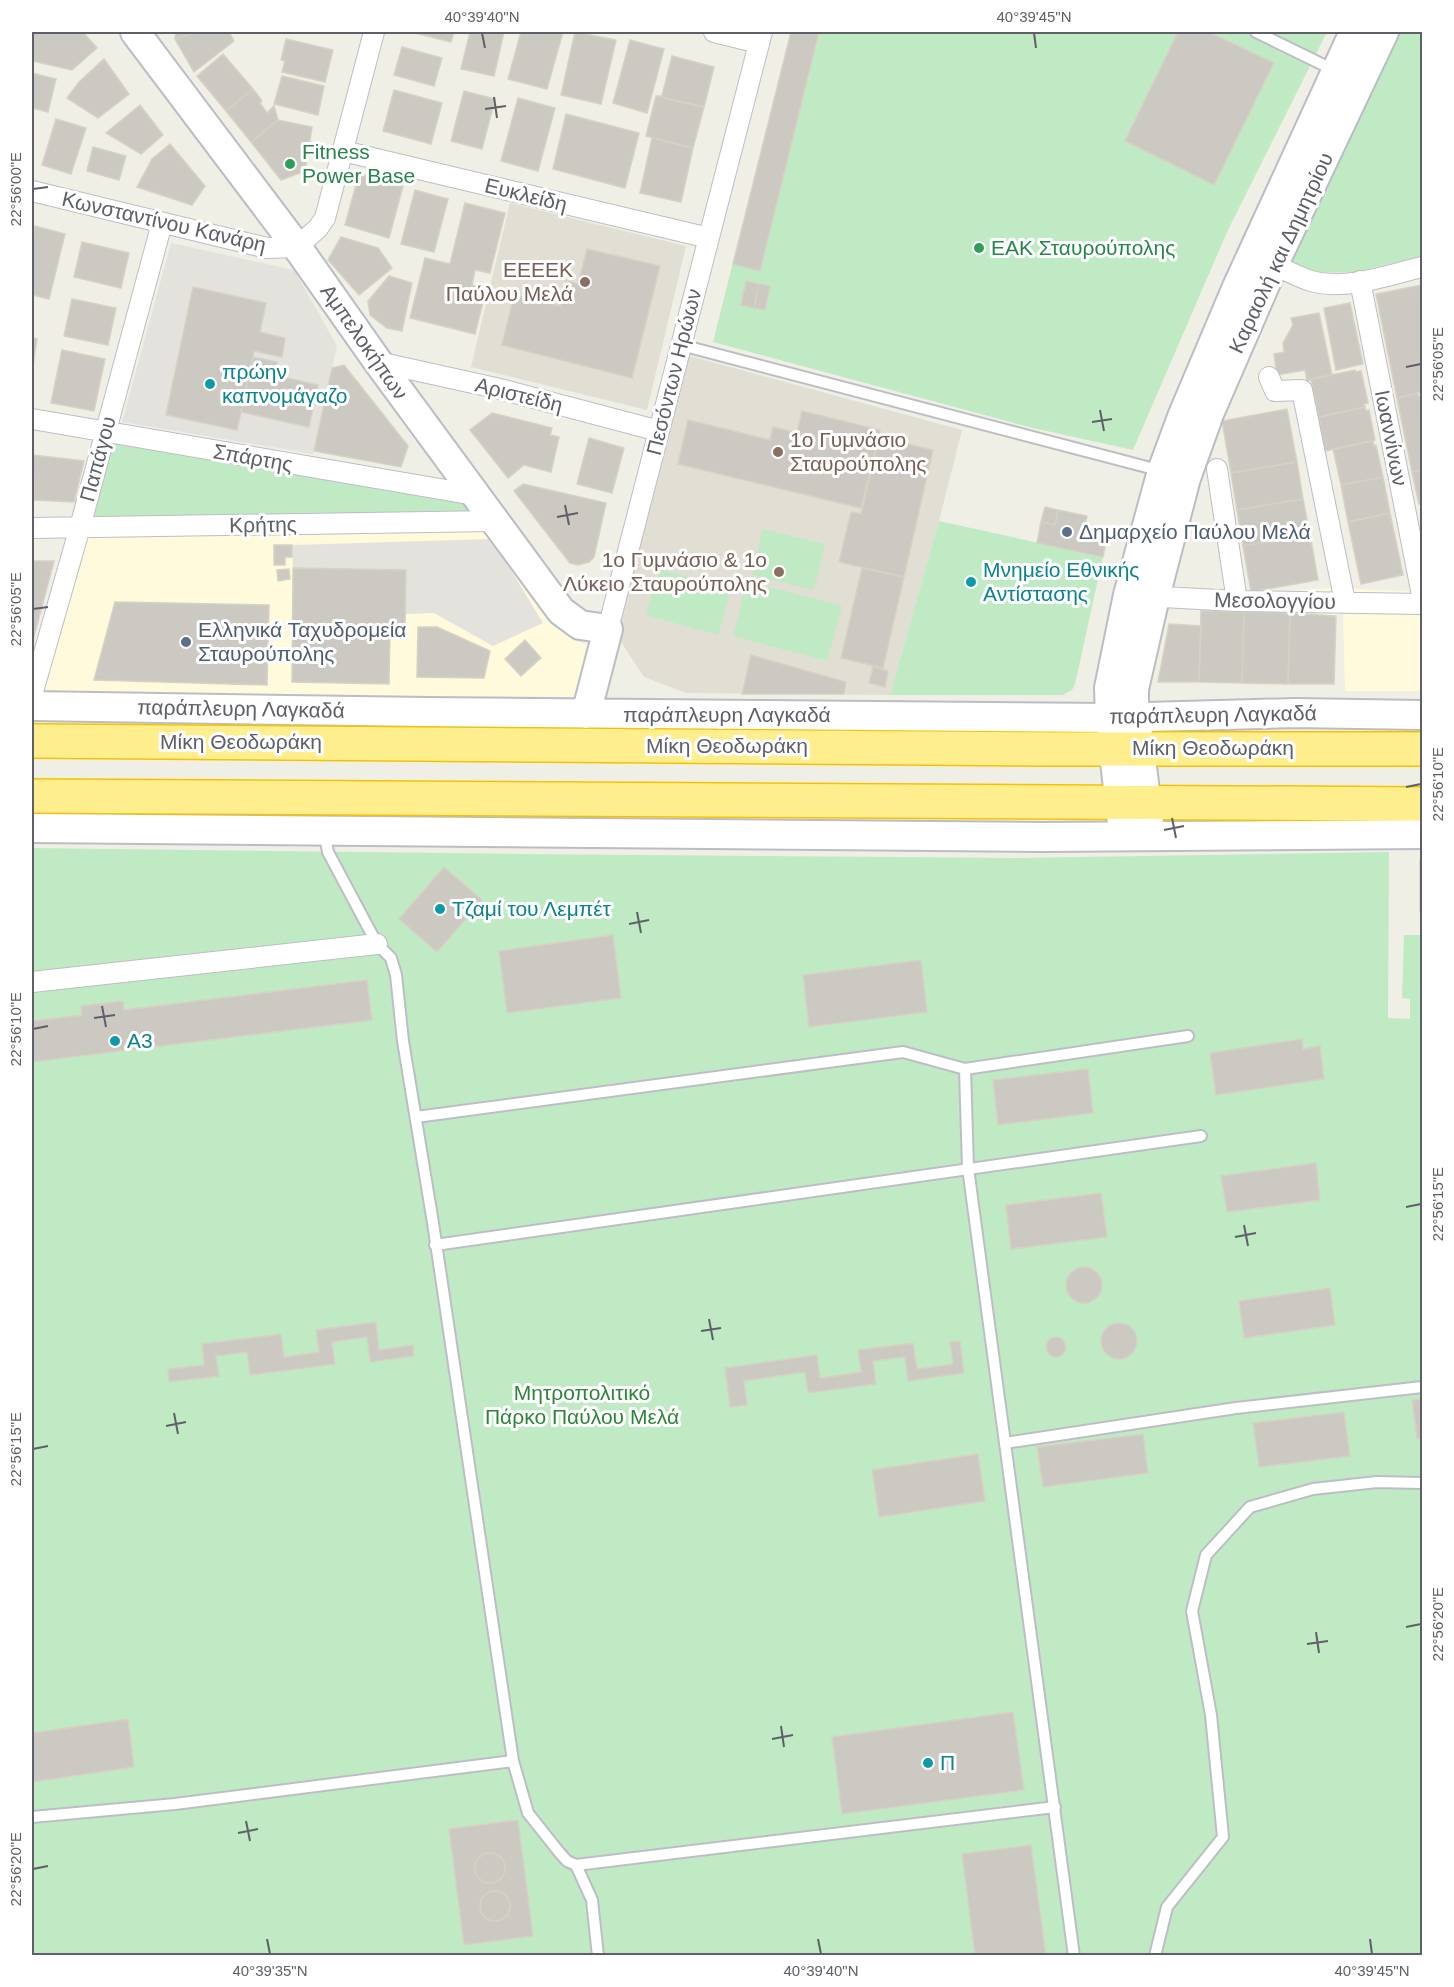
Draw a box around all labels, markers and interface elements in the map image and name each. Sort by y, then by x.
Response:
text: 40°39'40"N [444,8,520,25]
text: 40°39'45"N [996,8,1072,25]
place label: Fitness Power Base [302,140,415,187]
street label: Καραολή και Δημητρίου [1224,149,1337,357]
text: 22°56'00"E [7,152,24,226]
marker: Fitness Power Base [283,157,297,171]
street label: Ευκλείδη [483,173,570,216]
street label: Κωνσταντίνου Κανάρη [60,187,268,256]
place label: EAK Σταυρούπολης [991,236,1175,259]
marker: EAK Σταυρούπολης [972,241,986,255]
place label: ΕΕΕΕΚ Παύλου Μελά [446,258,573,305]
marker: ΕΕΕΕΚ Παύλου Μελά [578,275,592,289]
street label: Αμπελοκήπων [316,280,413,404]
street label: Πεσόντων Ηρώων [642,286,705,458]
text: 22°56'05"E [1429,327,1446,401]
place label: πρώην καπνομάγαζο [222,360,347,407]
street label: Αριστείδη [473,373,565,416]
marker: πρώην καπνομάγαζο [203,377,217,391]
street label: Ιωαννίνων [1371,388,1412,488]
street label: Παπάγου [75,414,120,504]
place label: 1ο Γυμνάσιο Σταυρούπολης [790,428,926,475]
street label: Σπάρτης [212,439,295,476]
marker: 1ο Γυμνάσιο Σταυρούπολης [771,445,785,459]
street label: Κρήτης [229,512,297,537]
place label: Δημαρχείο Παύλου Μελά [1079,520,1311,543]
marker: Δημαρχείο Παύλου Μελά [1060,525,1074,539]
place label: 1ο Γυμνάσιο & 1ο Λύκειο Σταυρούπολης [563,548,767,595]
place label: Μνημείο Εθνικής Αντίστασης [983,558,1139,605]
marker: 1ο Γυμνάσιο & 1ο Λύκειο Σταυρούπολης [772,565,786,579]
text: 22°56'05"E [7,572,24,646]
marker: Μνημείο Εθνικής Αντίστασης [964,575,978,589]
street label: Μεσολογγίου [1214,588,1336,613]
place label: Ελληνικά Ταχυδρομεία Σταυρούπολης [198,618,406,665]
marker: Ελληνικά Ταχυδρομεία Σταυρούπολης [179,635,193,649]
street label: παράπλευρη Λαγκαδά [137,695,345,722]
street label: παράπλευρη Λαγκαδά [1109,701,1317,728]
street label: παράπλευρη Λαγκαδά [623,703,831,726]
street label: Μίκη Θεοδωράκη [160,730,322,753]
street label: Μίκη Θεοδωράκη [646,734,808,757]
street label: Μίκη Θεοδωράκη [1132,736,1294,759]
text: 22°56'10"E [1429,747,1446,821]
place label: Τζαμί του Λεμπέτ [452,897,612,920]
marker: Τζαμί του Λεμπέτ [433,902,447,916]
text: 22°56'10"E [7,992,24,1066]
place label: Α3 [127,1029,153,1052]
marker: Α3 [108,1034,122,1048]
text: 22°56'15"E [1429,1167,1446,1241]
park label: Μητροπολιτικό Πάρκο Παύλου Μελά [485,1381,679,1428]
text: 22°56'15"E [7,1412,24,1486]
text: 22°56'20"E [1429,1587,1446,1661]
place label: Π [940,1751,955,1774]
marker: Π [921,1756,935,1770]
text: 22°56'20"E [7,1832,24,1906]
text: 40°39'35"N [232,1962,308,1979]
text: 40°39'40"N [783,1962,859,1979]
text: 40°39'45"N [1334,1962,1410,1979]

